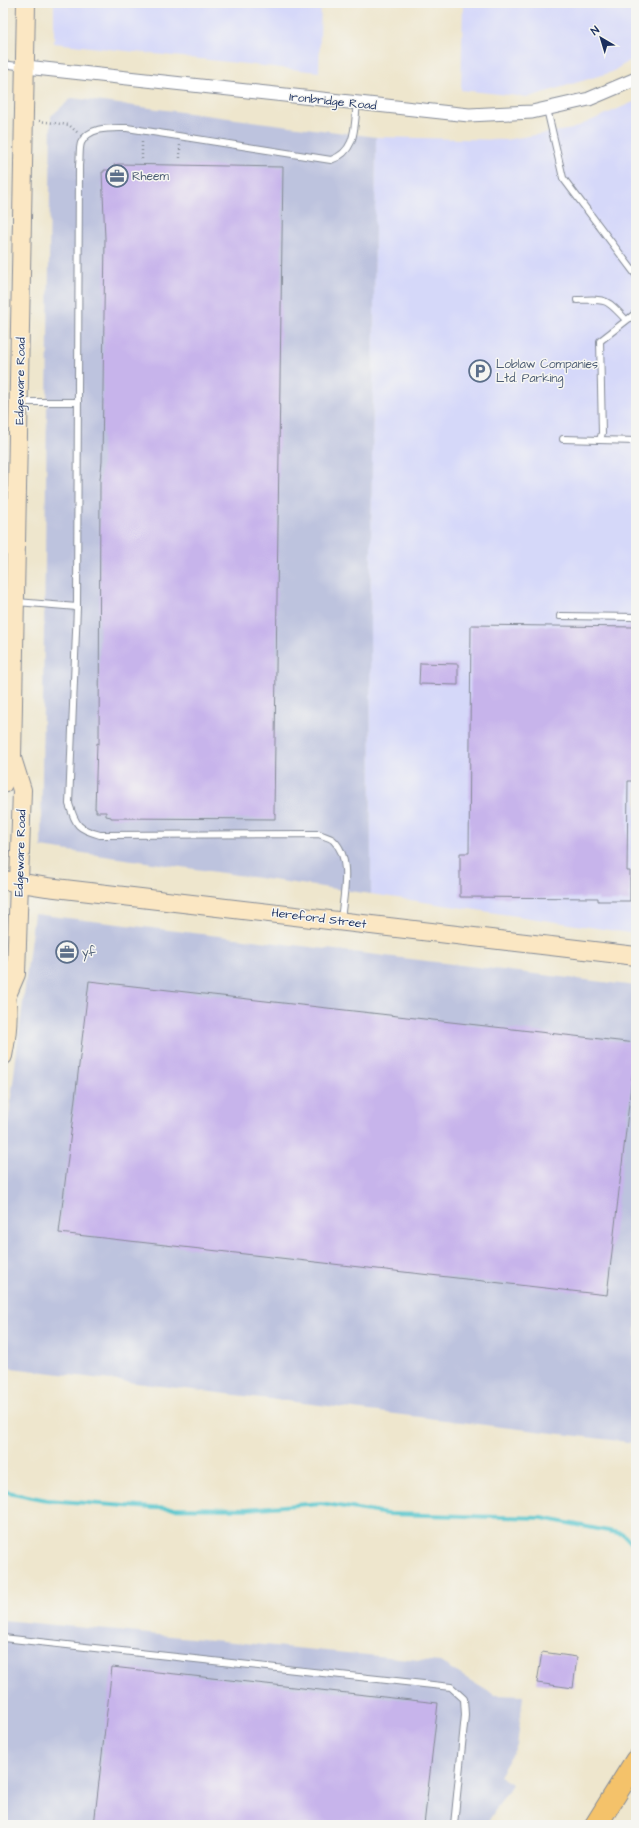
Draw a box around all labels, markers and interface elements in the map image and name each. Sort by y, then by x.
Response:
north arrow [581,18,621,58]
text: N [588,22,603,39]
street label: Ironbridge Road [288,88,377,116]
office icon: Rheem [104,163,130,189]
place label: Rheem [132,168,169,185]
street label: Edgeware Road [11,337,31,425]
place label: Loblaw Companies Ltd. Parking [496,356,598,388]
parking icon: Loblaw Companies Ltd. Parking [467,358,493,384]
street label: Edgeware Road [10,809,32,897]
street label: Hereford Street [271,904,367,933]
office icon: yf [54,939,80,965]
place label: yf [82,944,97,962]

